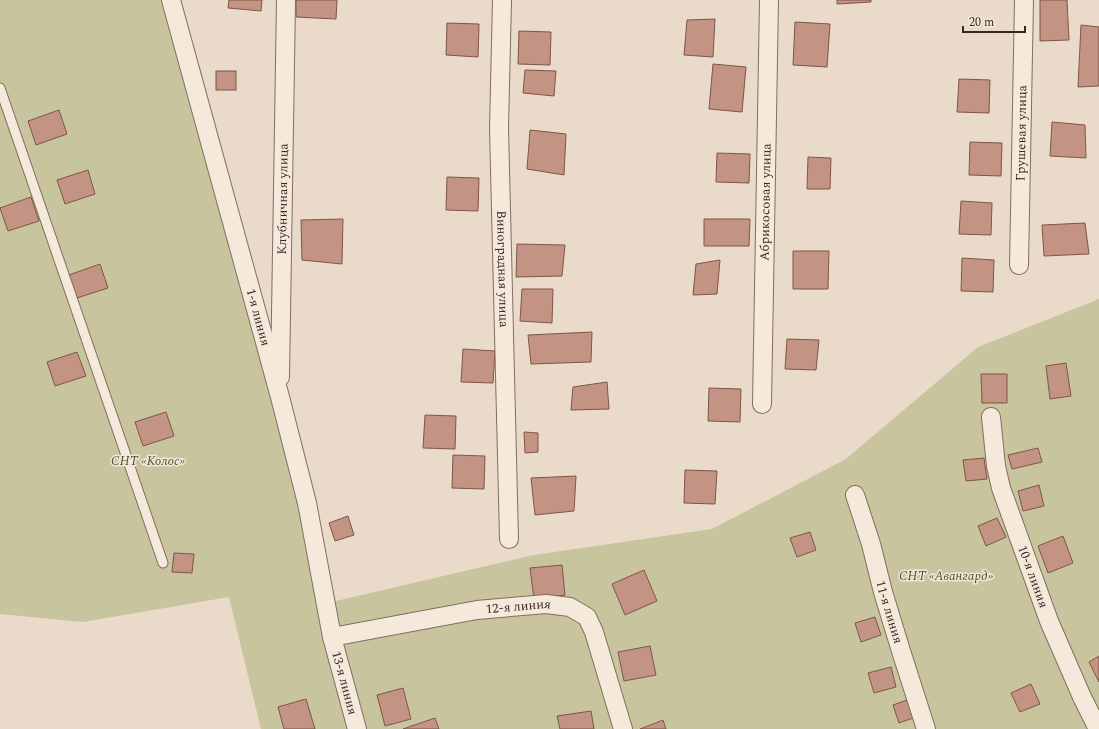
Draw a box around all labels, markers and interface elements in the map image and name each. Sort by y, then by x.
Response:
scale bar [963,8,1025,34]
text: 20 m [969,13,994,32]
street label: Грушевая улица [1011,84,1032,181]
street label: Клубничная улица [272,142,294,255]
street label: Абрикосовая улица [754,142,777,261]
street label: Виноградная улица [491,210,514,328]
street label: 1-я линия [241,286,276,348]
park label: СНТ «Колос» [111,451,186,471]
street label: 10-я линия [1012,542,1053,611]
park label: СНТ «Авангард» [899,566,994,586]
street label: 11-я линия [870,578,908,646]
street label: 12-я линия [485,594,552,619]
street label: 13-я линия [326,649,363,717]

